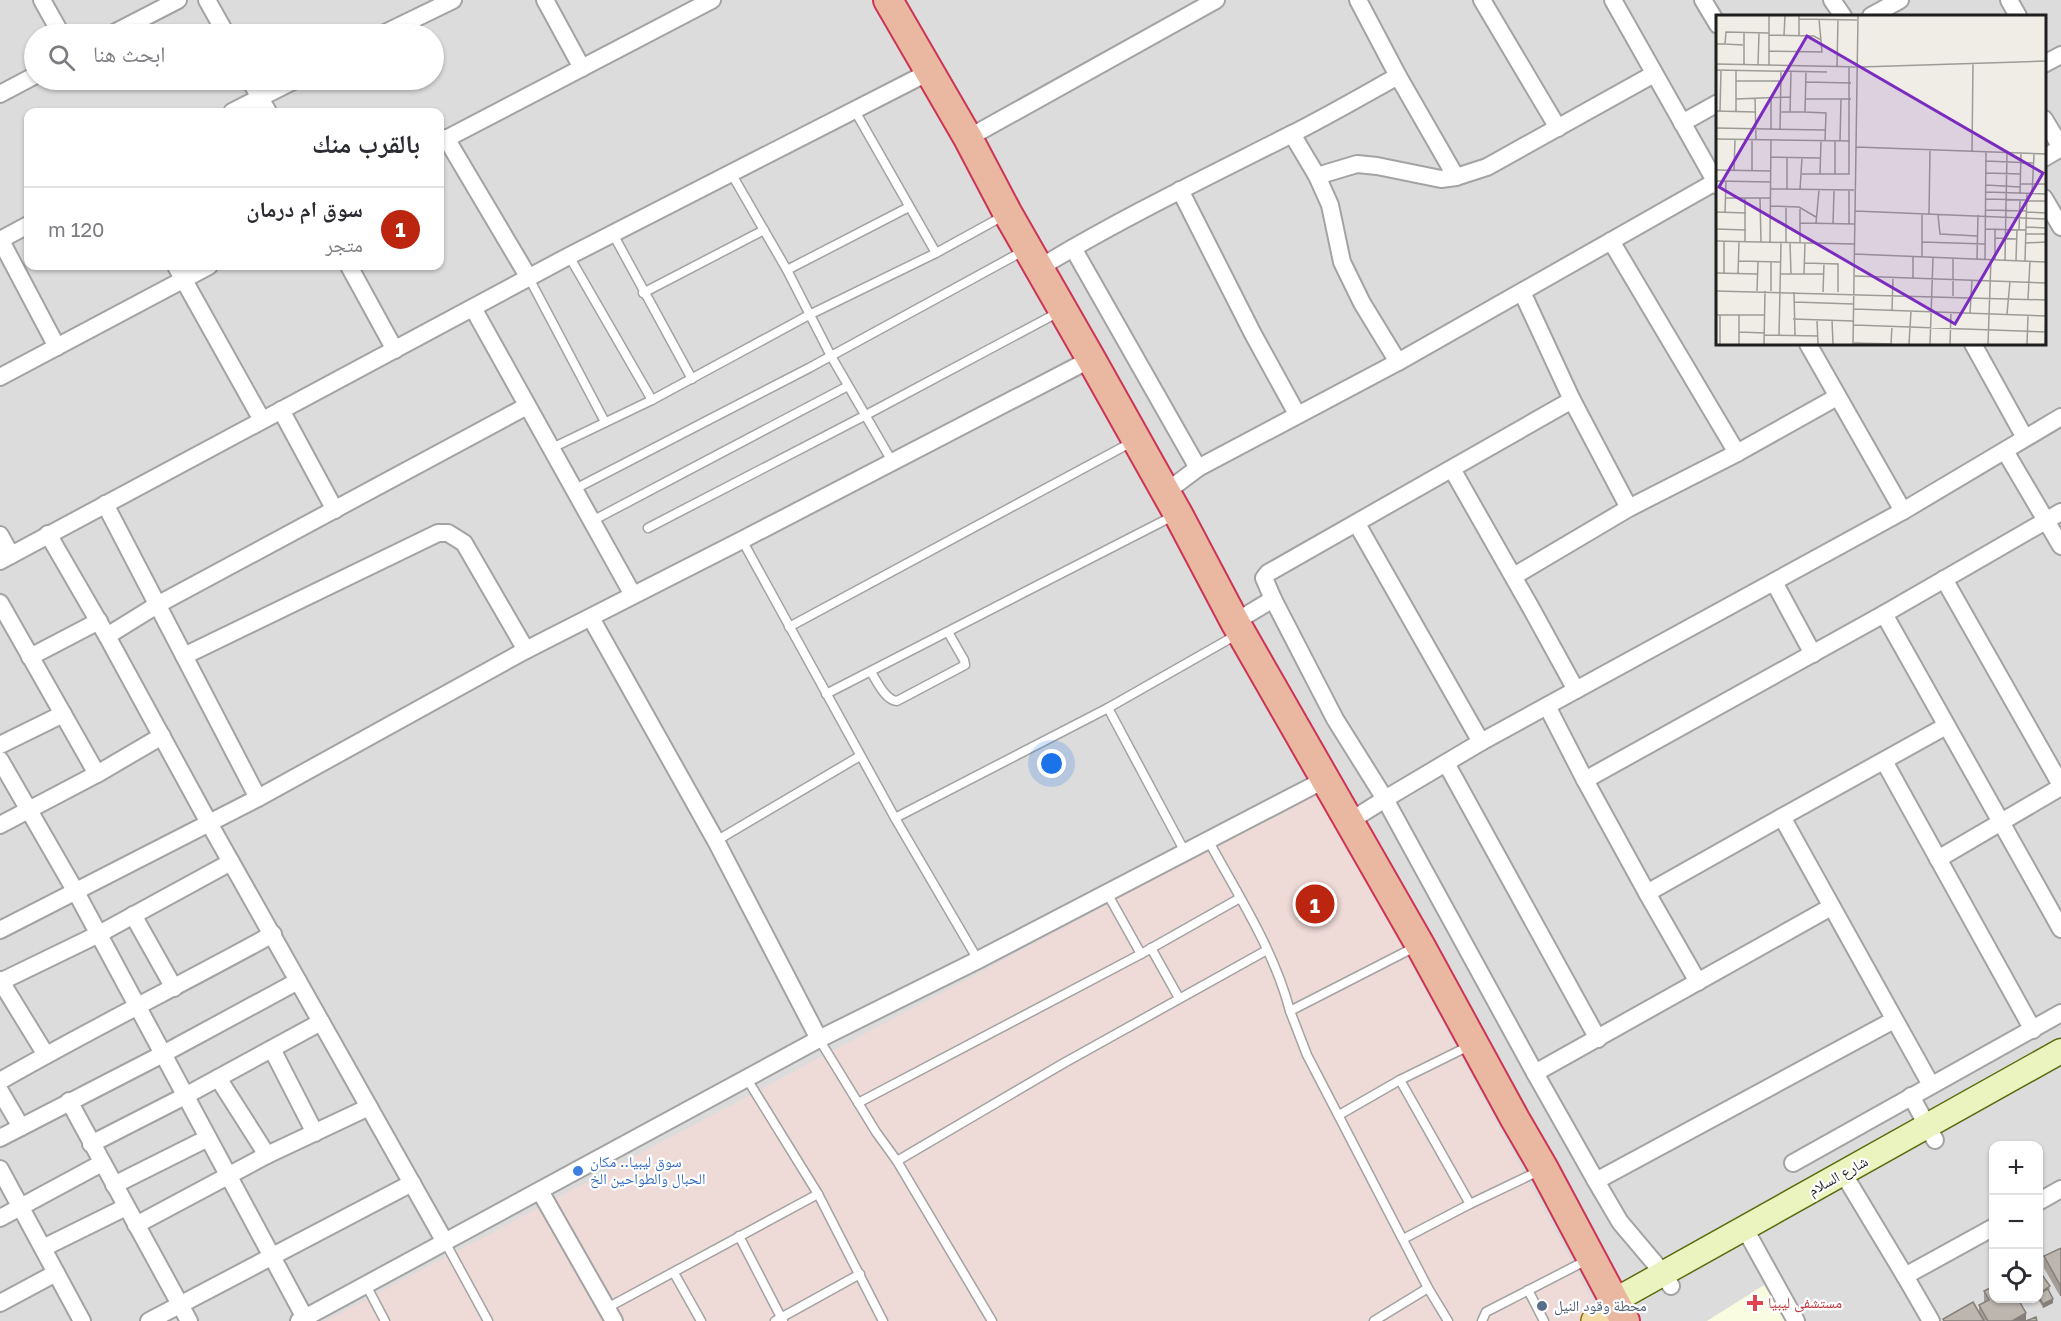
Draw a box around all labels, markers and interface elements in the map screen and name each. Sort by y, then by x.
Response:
inset map [1716,15,2046,345]
search box [24,24,444,90]
text: ابحث هنا [93,40,166,67]
icon: search [45,41,78,74]
text: بالقرب منك [312,128,420,159]
text: سوق ام درمان [246,195,363,222]
text: 120 m [48,217,104,241]
text: 1 [395,217,406,241]
text: متجر [325,232,363,256]
your location [1037,749,1066,778]
pin: 1 [1296,882,1334,926]
map controls [1989,1141,2043,1303]
button: + [1989,1141,2043,1195]
street label: شارع السلام [1805,1151,1872,1201]
place label: سوق ليبيا.. مكان الحبال والطواحين الخ [590,1152,706,1189]
marker: سوق ليبيا.. مكان الحبال والطواحين الخ [571,1164,585,1178]
button: − [1989,1195,2043,1249]
button: locate [1989,1249,2043,1303]
place label: مستشفى ليبيا [1768,1293,1842,1313]
marker: مستشفى ليبيا [1746,1294,1764,1312]
place label: محطة وقود النيل [1554,1296,1647,1316]
marker: محطة وقود النيل [1535,1299,1549,1313]

